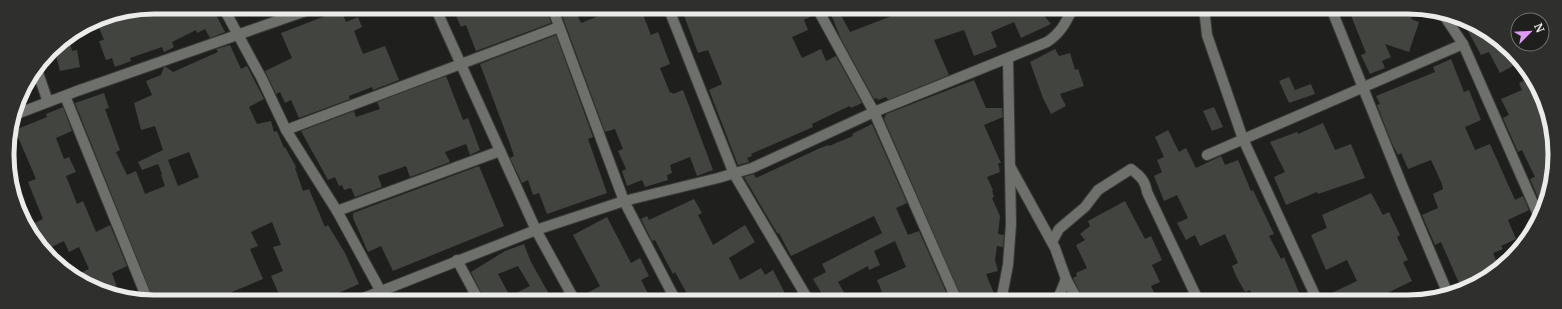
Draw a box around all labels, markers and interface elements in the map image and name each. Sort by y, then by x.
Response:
north arrow [1510,12,1550,52]
text: N [1531,21,1547,35]

